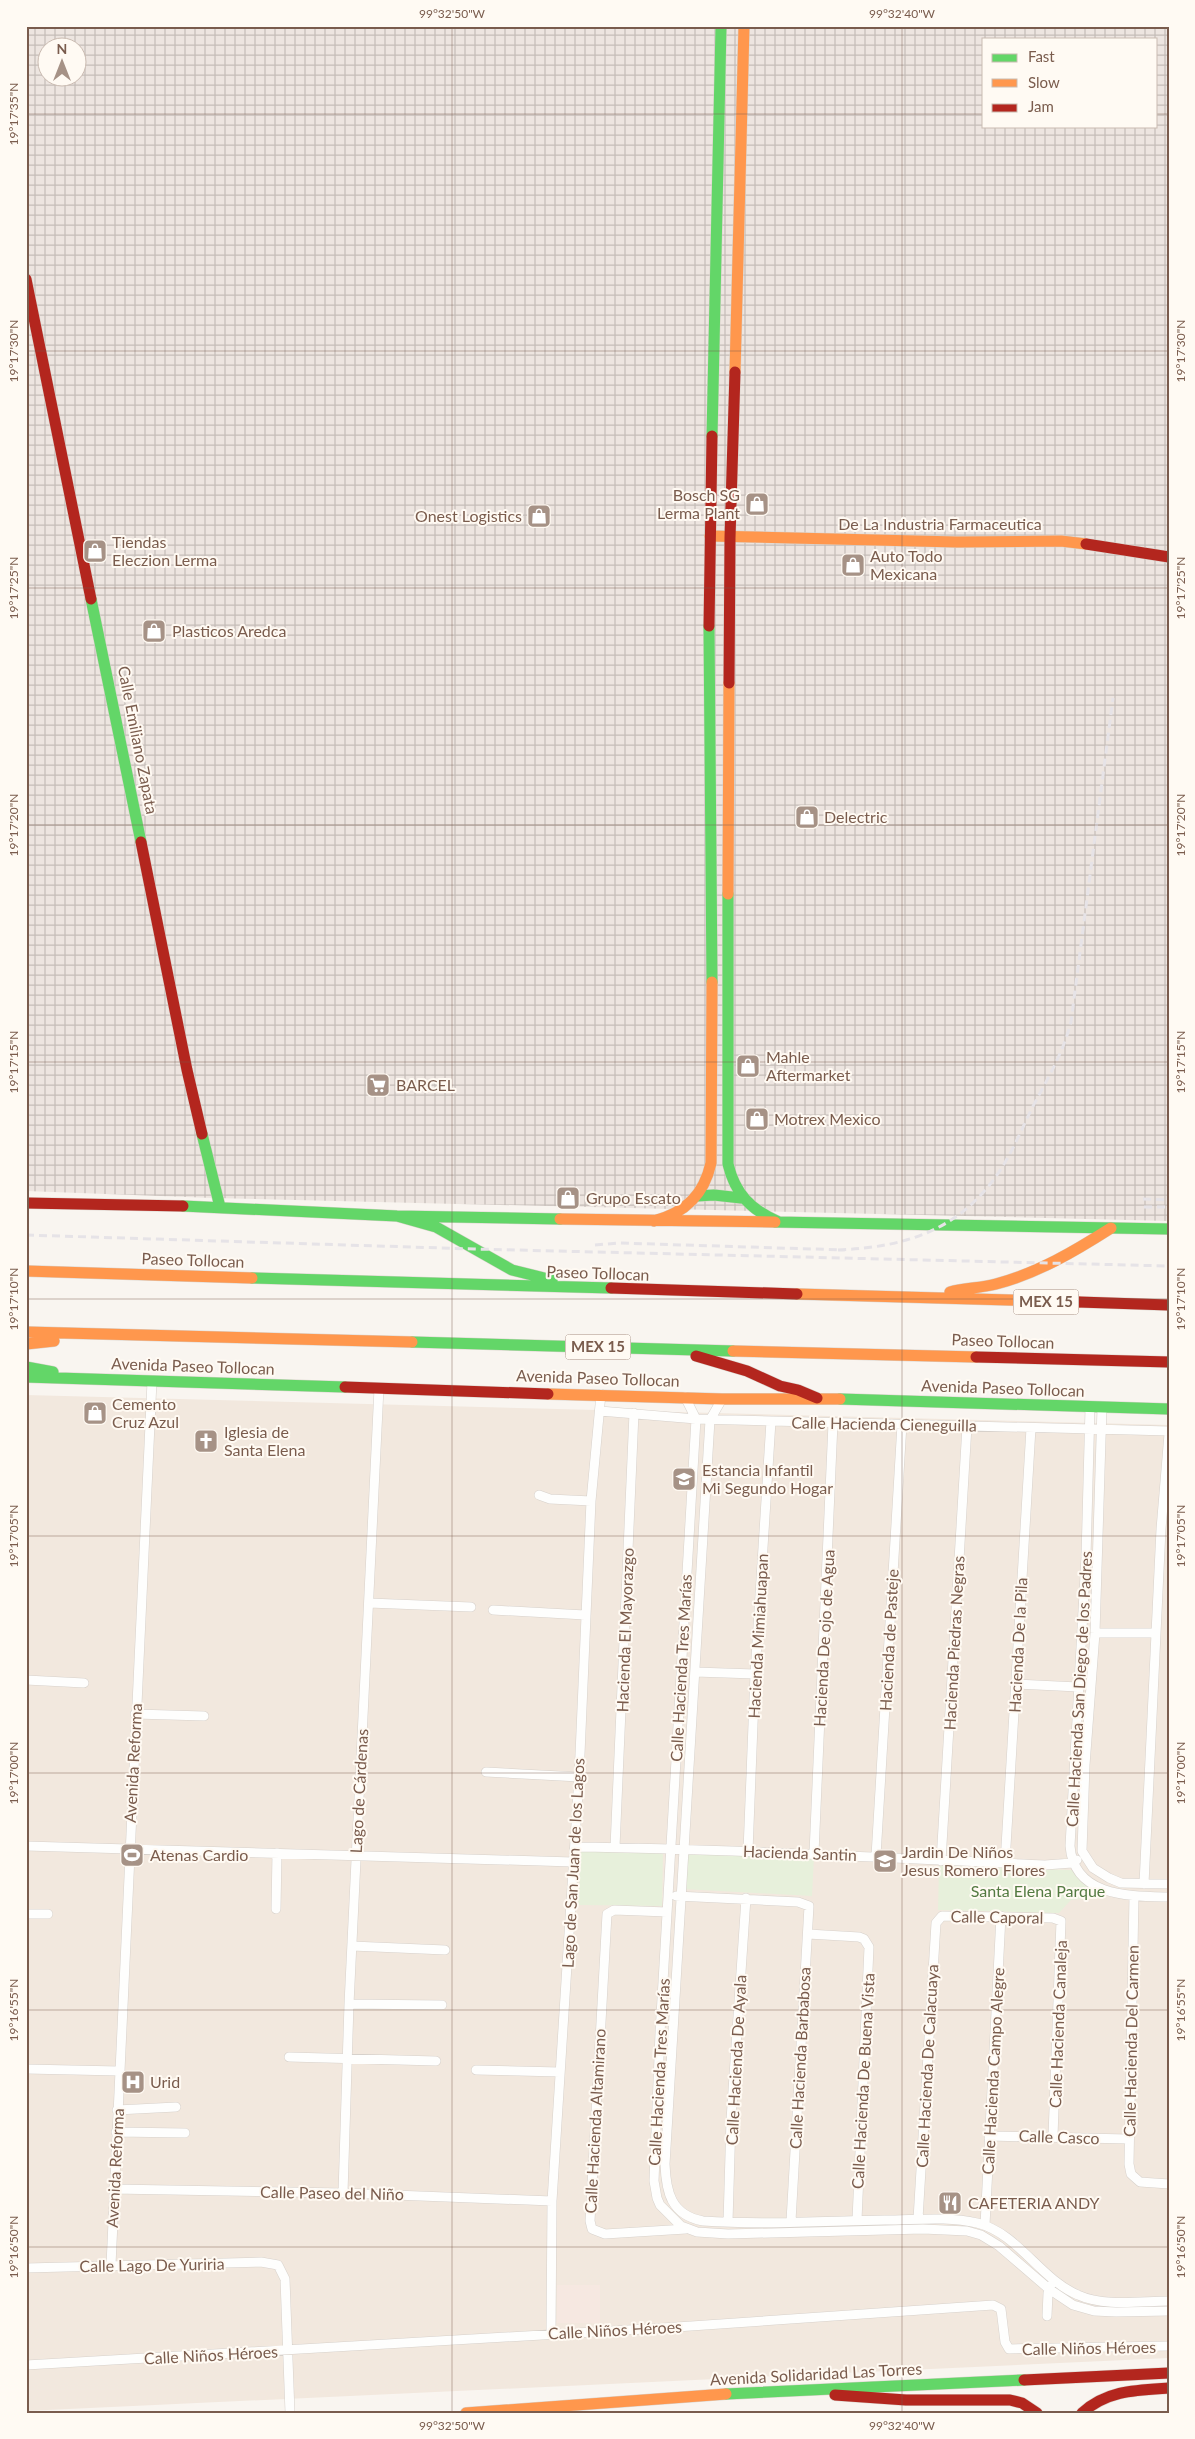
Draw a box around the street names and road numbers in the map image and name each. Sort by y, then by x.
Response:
street label: De La Industria Farmaceutica [838,514,1042,533]
street label: Calle Emiliano Zapata [115,664,162,816]
street label: Paseo Tollocan [141,1248,245,1271]
street label: Paseo Tollocan [546,1261,650,1284]
road number: MEX 15 [1014,1290,1078,1314]
street label: Paseo Tollocan [951,1329,1055,1352]
road number: MEX 15 [566,1334,630,1360]
street label: Avenida Paseo Tollocan [111,1353,275,1378]
street label: Avenida Paseo Tollocan [516,1365,680,1390]
street label: Avenida Paseo Tollocan [921,1375,1085,1400]
street label: Calle Hacienda Cieneguilla [791,1412,977,1435]
street label: Hacienda El Mayorazgo [612,1547,637,1712]
street label: Hacienda De ojo de Agua [809,1549,838,1727]
street label: Calle Hacienda San Diego de los Padres [1062,1550,1095,1827]
street label: Hacienda Mimiahuapan [744,1553,771,1719]
street label: Hacienda Piedras Negras [939,1555,968,1731]
street label: Hacienda de Pasteje [875,1569,902,1711]
street label: Calle Hacienda Tres Marías [666,1574,695,1762]
street label: Hacienda De la Pila [1004,1577,1031,1713]
street label: Avenida Reforma [120,1703,145,1823]
street label: Lago de Cárdenas [346,1728,371,1854]
street label: Lago de San Juan de los Lagos [558,1757,587,1968]
street label: Hacienda Santin [743,1841,857,1864]
street label: Calle Caporal [950,1906,1044,1927]
street label: Calle Hacienda Canaleja [1045,1940,1070,2108]
street label: Calle Hacienda Del Carmen [1119,1945,1142,2137]
street label: Calle Hacienda De Calacuaya [912,1964,941,2168]
street label: Calle Hacienda Barbabosa [785,1966,814,2150]
street label: Calle Hacienda Campo Alegre [978,1967,1007,2175]
street label: Calle Hacienda De Buena Vista [847,1972,878,2190]
street label: Calle Hacienda De Ayala [722,1974,749,2146]
street label: Calle Hacienda Tres Marías [644,1978,673,2166]
street label: Calle Hacienda Altamirano [580,2028,609,2214]
street label: Avenida Reforma [102,2108,127,2228]
street label: Calle Casco [1018,2126,1100,2147]
street label: Calle Paseo del Niño [260,2182,404,2203]
street label: Calle Lago De Yuriria [79,2254,225,2275]
street label: Calle Niños Héroes [548,2317,682,2342]
street label: Calle Niños Héroes [1022,2337,1156,2358]
street label: Calle Niños Héroes [144,2342,278,2367]
street label: Avenida Solidaridad Las Torres [709,2358,923,2389]

